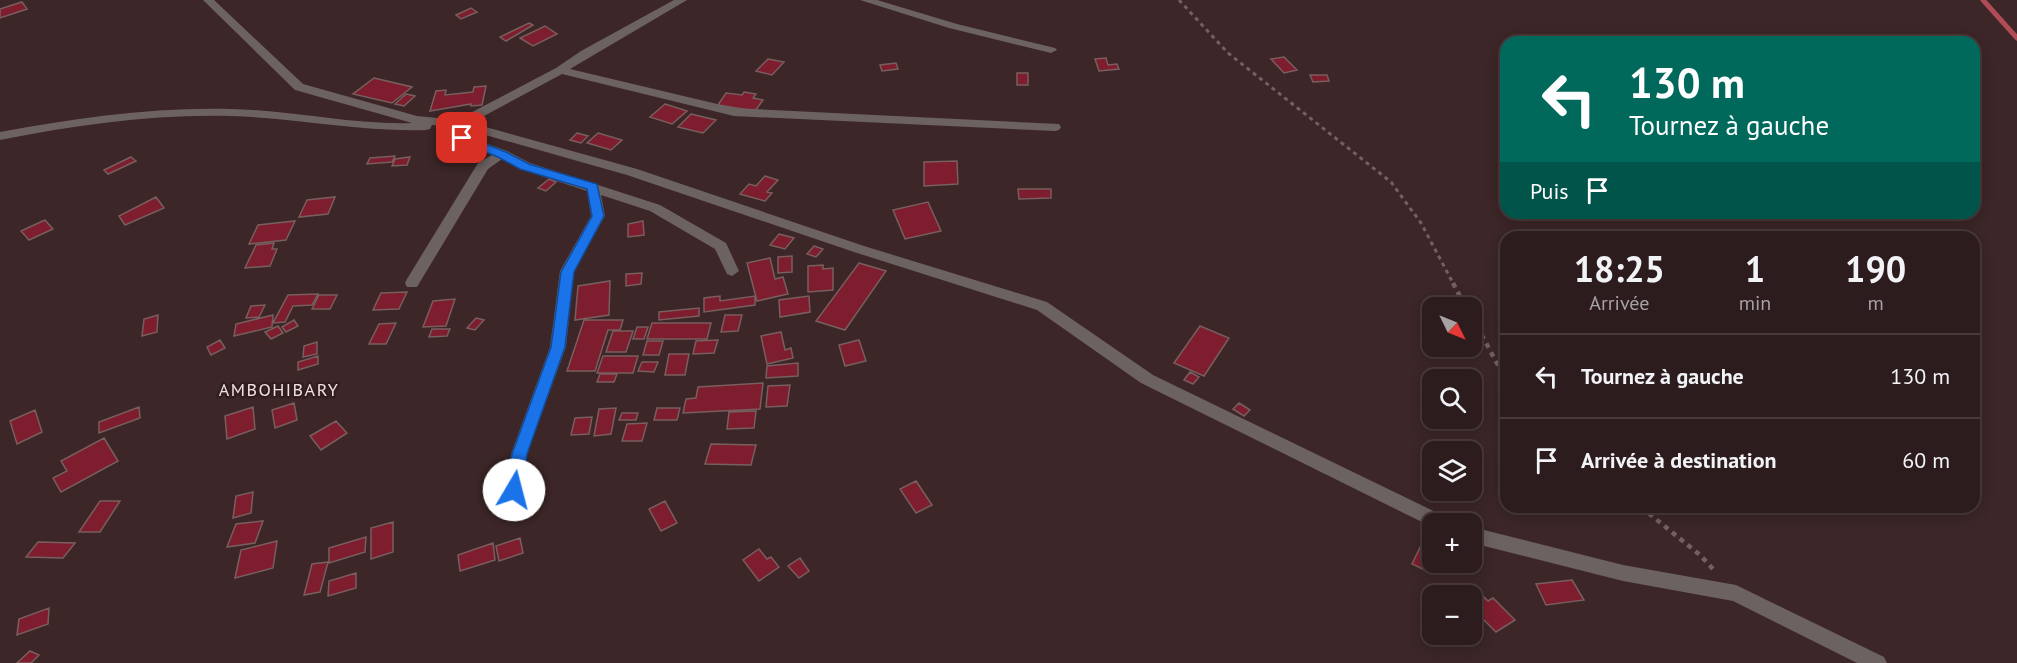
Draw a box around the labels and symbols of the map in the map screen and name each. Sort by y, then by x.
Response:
pin [436,112,487,163]
north arrow [1422,297,1482,357]
district label: AMBOHIBARY [219,378,339,401]
position arrow [482,458,546,522]

